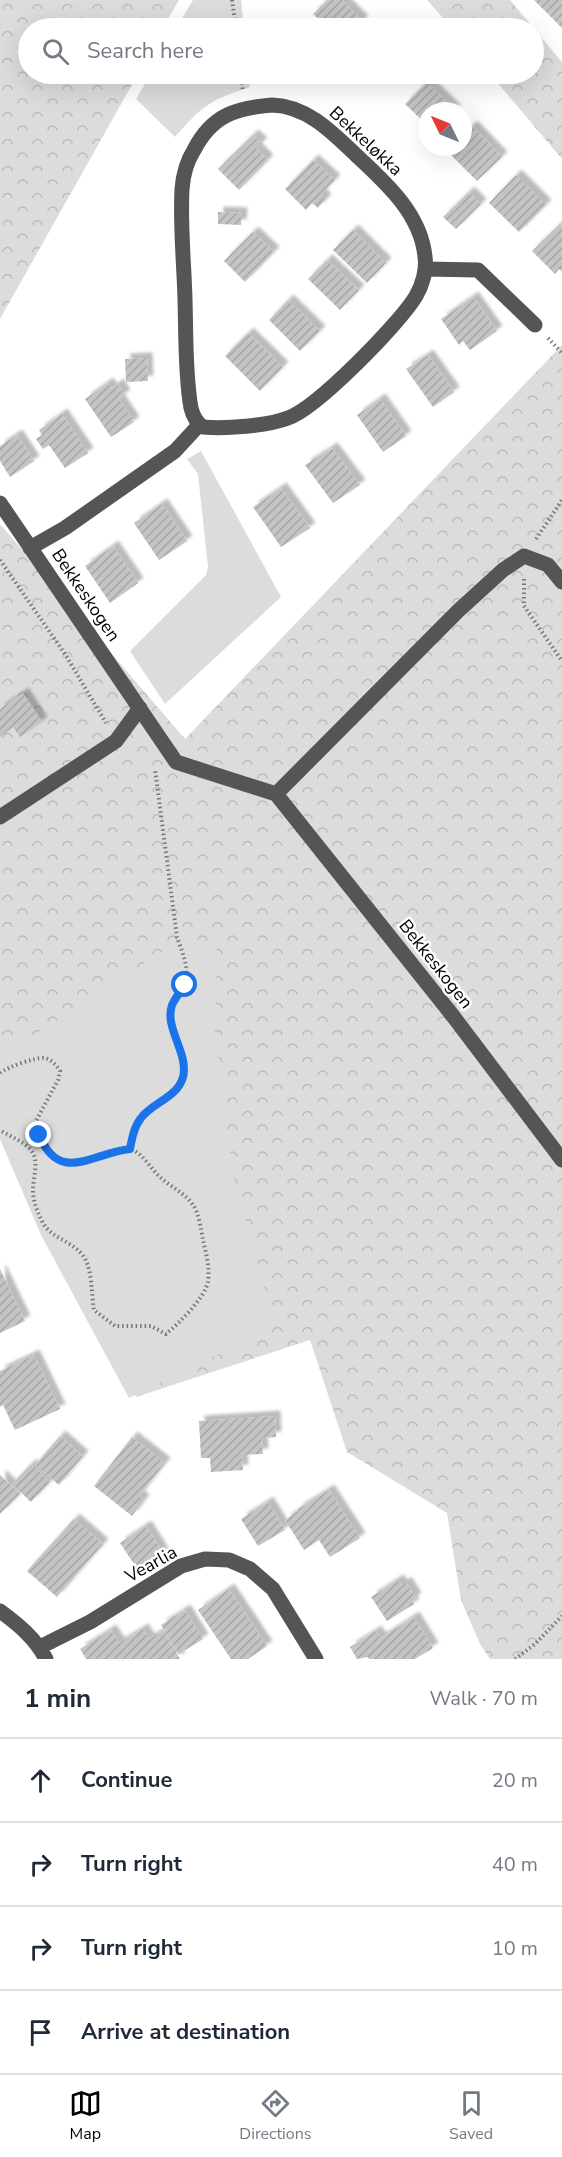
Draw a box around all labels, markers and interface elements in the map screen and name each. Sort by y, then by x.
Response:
search box [18,18,544,84]
icon: search [39,35,72,68]
text: Search here [87,36,204,66]
street label: Bekkeløkka [324,101,408,181]
north arrow [418,102,472,156]
street label: Bekkeskogen [46,544,126,646]
street label: Bekkeskogen [394,914,478,1014]
route start [171,971,197,997]
route end [25,1121,51,1147]
street label: Vearlia [120,1540,181,1589]
text: 1 min [24,1681,91,1716]
text: Walk · 70 m [430,1685,538,1712]
icon: ahead [24,1764,57,1797]
text: Continue [81,1765,172,1795]
text: 20 m [492,1767,538,1794]
icon: right [24,1848,57,1881]
text: Turn right [81,1849,182,1879]
text: 40 m [492,1851,538,1878]
icon: right [24,1932,57,1965]
text: Turn right [81,1933,182,1963]
text: 10 m [492,1935,538,1962]
icon: arrive [24,2016,57,2049]
text: Arrive at destination [81,2017,290,2047]
tab: Map [69,2087,102,2145]
tab: Directions [239,2087,311,2145]
tab: Saved [449,2087,493,2145]

